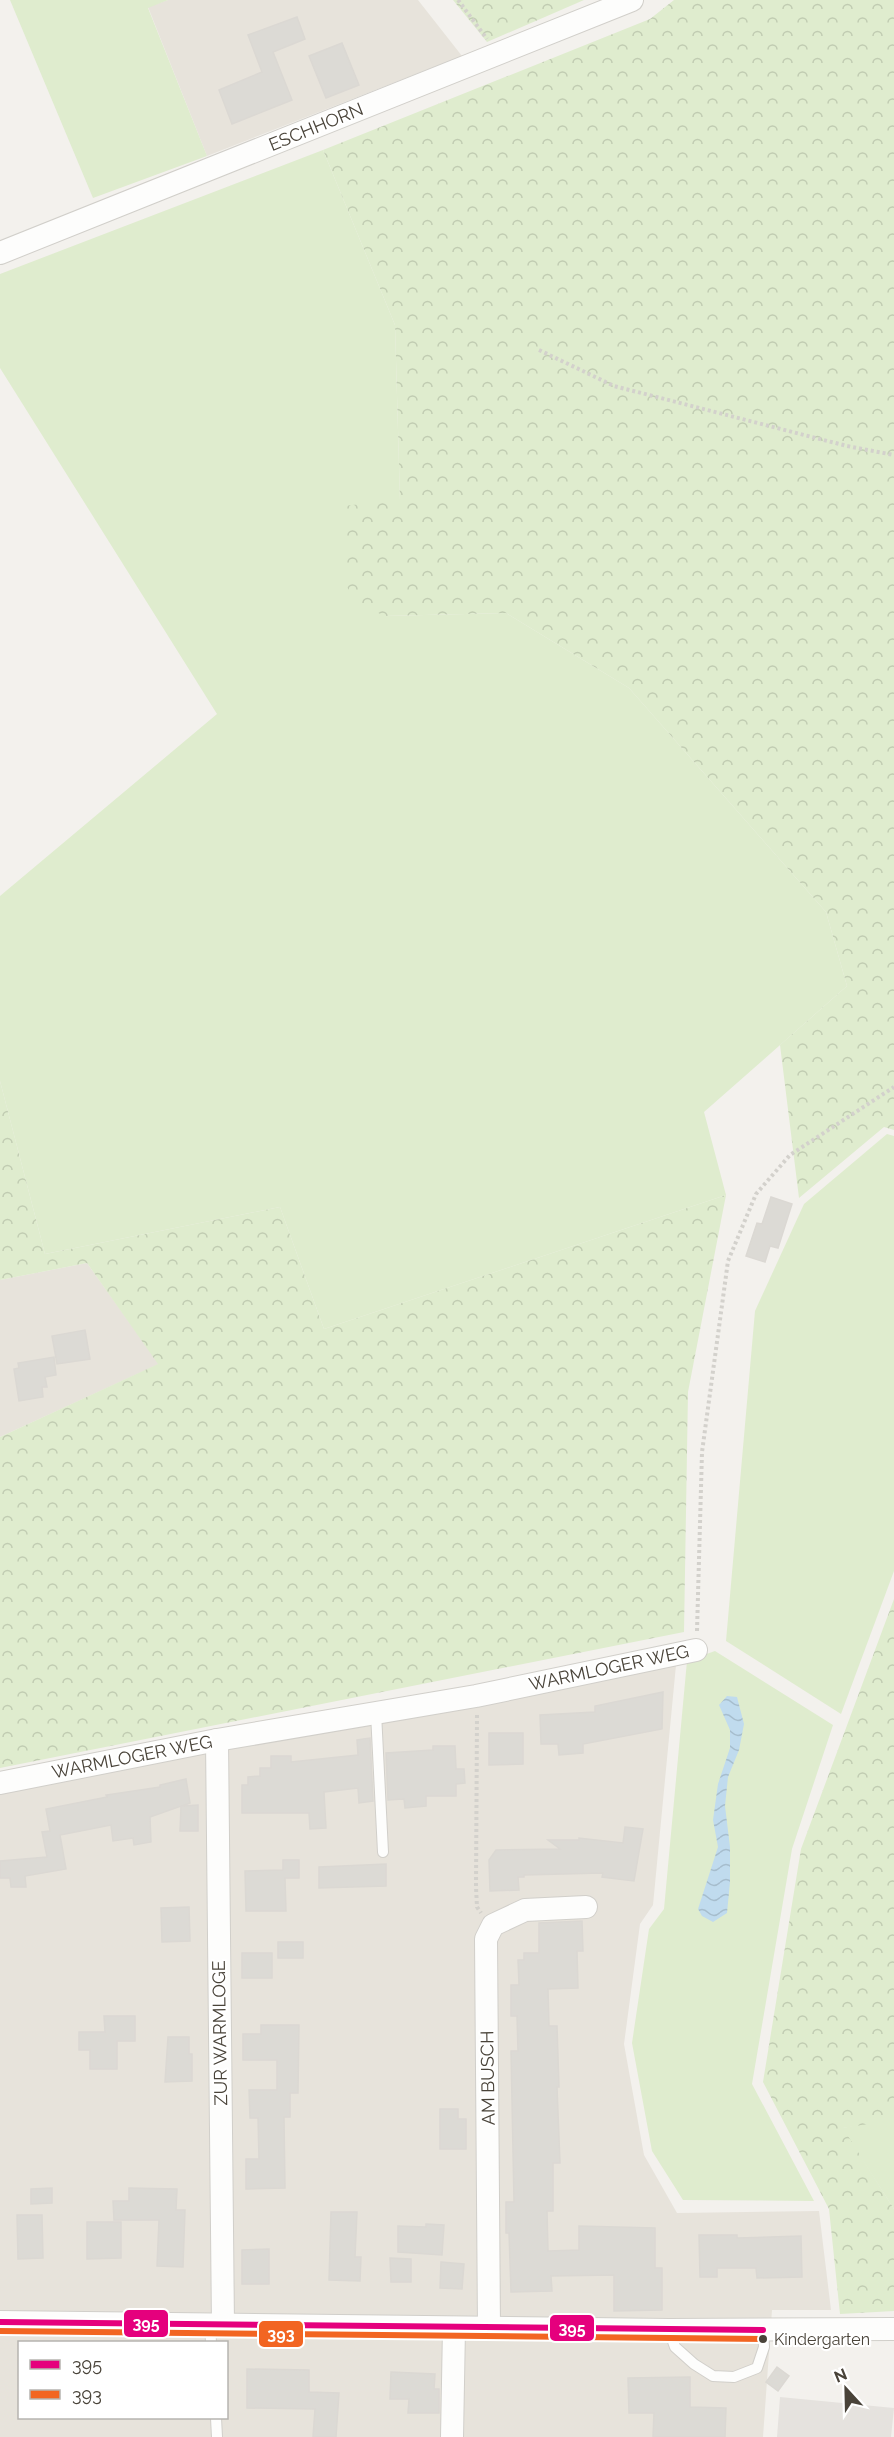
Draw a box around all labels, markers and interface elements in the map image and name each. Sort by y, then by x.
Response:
street label: ESCHHORN [266,98,366,155]
street label: WARMLOGER WEG [527,1640,691,1695]
street label: WARMLOGER WEG [50,1731,214,1782]
street label: ZUR WARMLOGE [208,1960,231,2106]
street label: AM BUSCH [476,2030,499,2126]
line badge: 395 [123,2309,169,2338]
text: 395 [132,2314,160,2333]
line badge: 395 [549,2314,595,2342]
text: 395 [558,2319,586,2338]
line badge: 393 [258,2320,304,2348]
text: 393 [267,2325,295,2344]
place label: Kindergarten [774,2330,870,2349]
marker: Kindergarten [757,2333,769,2345]
legend [18,2341,228,2419]
text: 395 [72,2354,102,2375]
north arrow [816,2359,876,2419]
text: N [831,2364,850,2387]
text: 393 [72,2384,102,2405]

